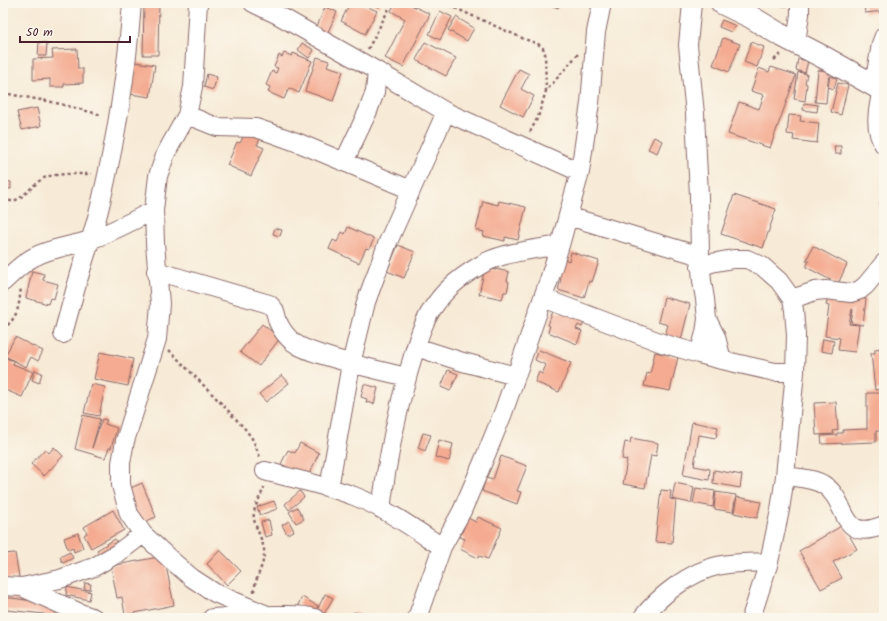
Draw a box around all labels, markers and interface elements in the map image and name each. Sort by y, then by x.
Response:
scale bar [20,18,130,44]
text: 50 m [26,23,53,42]

